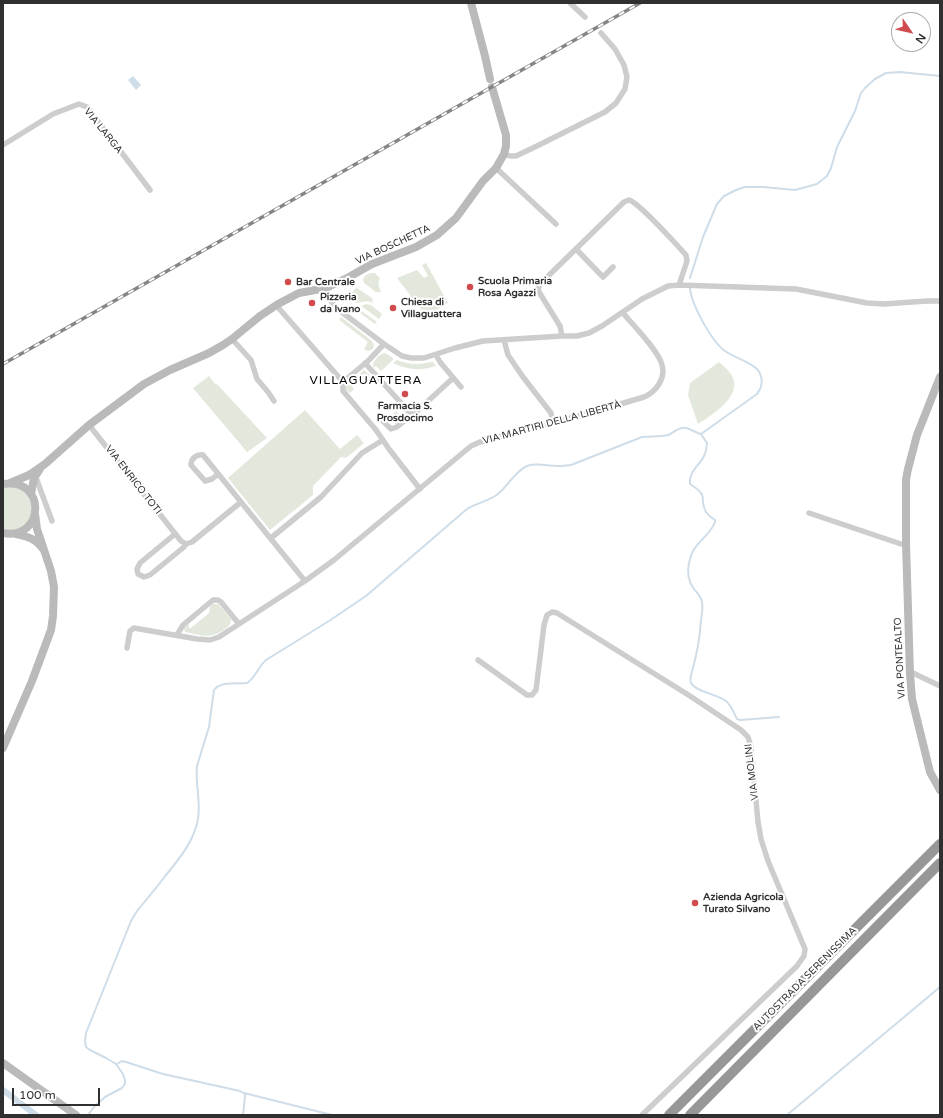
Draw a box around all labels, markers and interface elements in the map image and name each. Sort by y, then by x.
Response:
north arrow [891,12,931,52]
text: N [913,31,928,46]
street label: VIA LARGA [81,106,125,156]
street label: VIA BOSCHETTA [354,222,432,268]
place label: Scuola Primaria Rosa Agazzi [478,275,552,298]
place label: Bar Centrale [296,276,355,288]
marker: Bar Centrale [283,277,293,287]
marker: Scuola Primaria Rosa Agazzi [465,282,475,292]
place label: Pizzeria da Ivano [320,291,360,314]
place label: Chiesa di Villaguattera [401,296,462,320]
marker: Pizzeria da Ivano [307,298,317,308]
marker: Chiesa di Villaguattera [388,303,398,313]
district label: VILLAGUATTERA [309,374,423,388]
marker: Farmacia S. Prosdocimo [400,389,410,399]
street label: VIA MARTIRI DELLA LIBERTÀ [481,399,623,447]
place label: Farmacia S. Prosdocimo [377,400,433,424]
street label: VIA ENRICO TOTI [102,443,164,517]
street label: VIA PONTEALTO [892,617,908,699]
street label: VIA MOLINI [743,743,761,801]
place label: Azienda Agricola Turato Silvano [703,891,784,914]
marker: Azienda Agricola Turato Silvano [690,898,700,908]
street label: AUTOSTRADA SERENISSIMA [751,925,859,1033]
scale bar [14,1080,102,1106]
text: 100 m [19,1088,56,1102]

